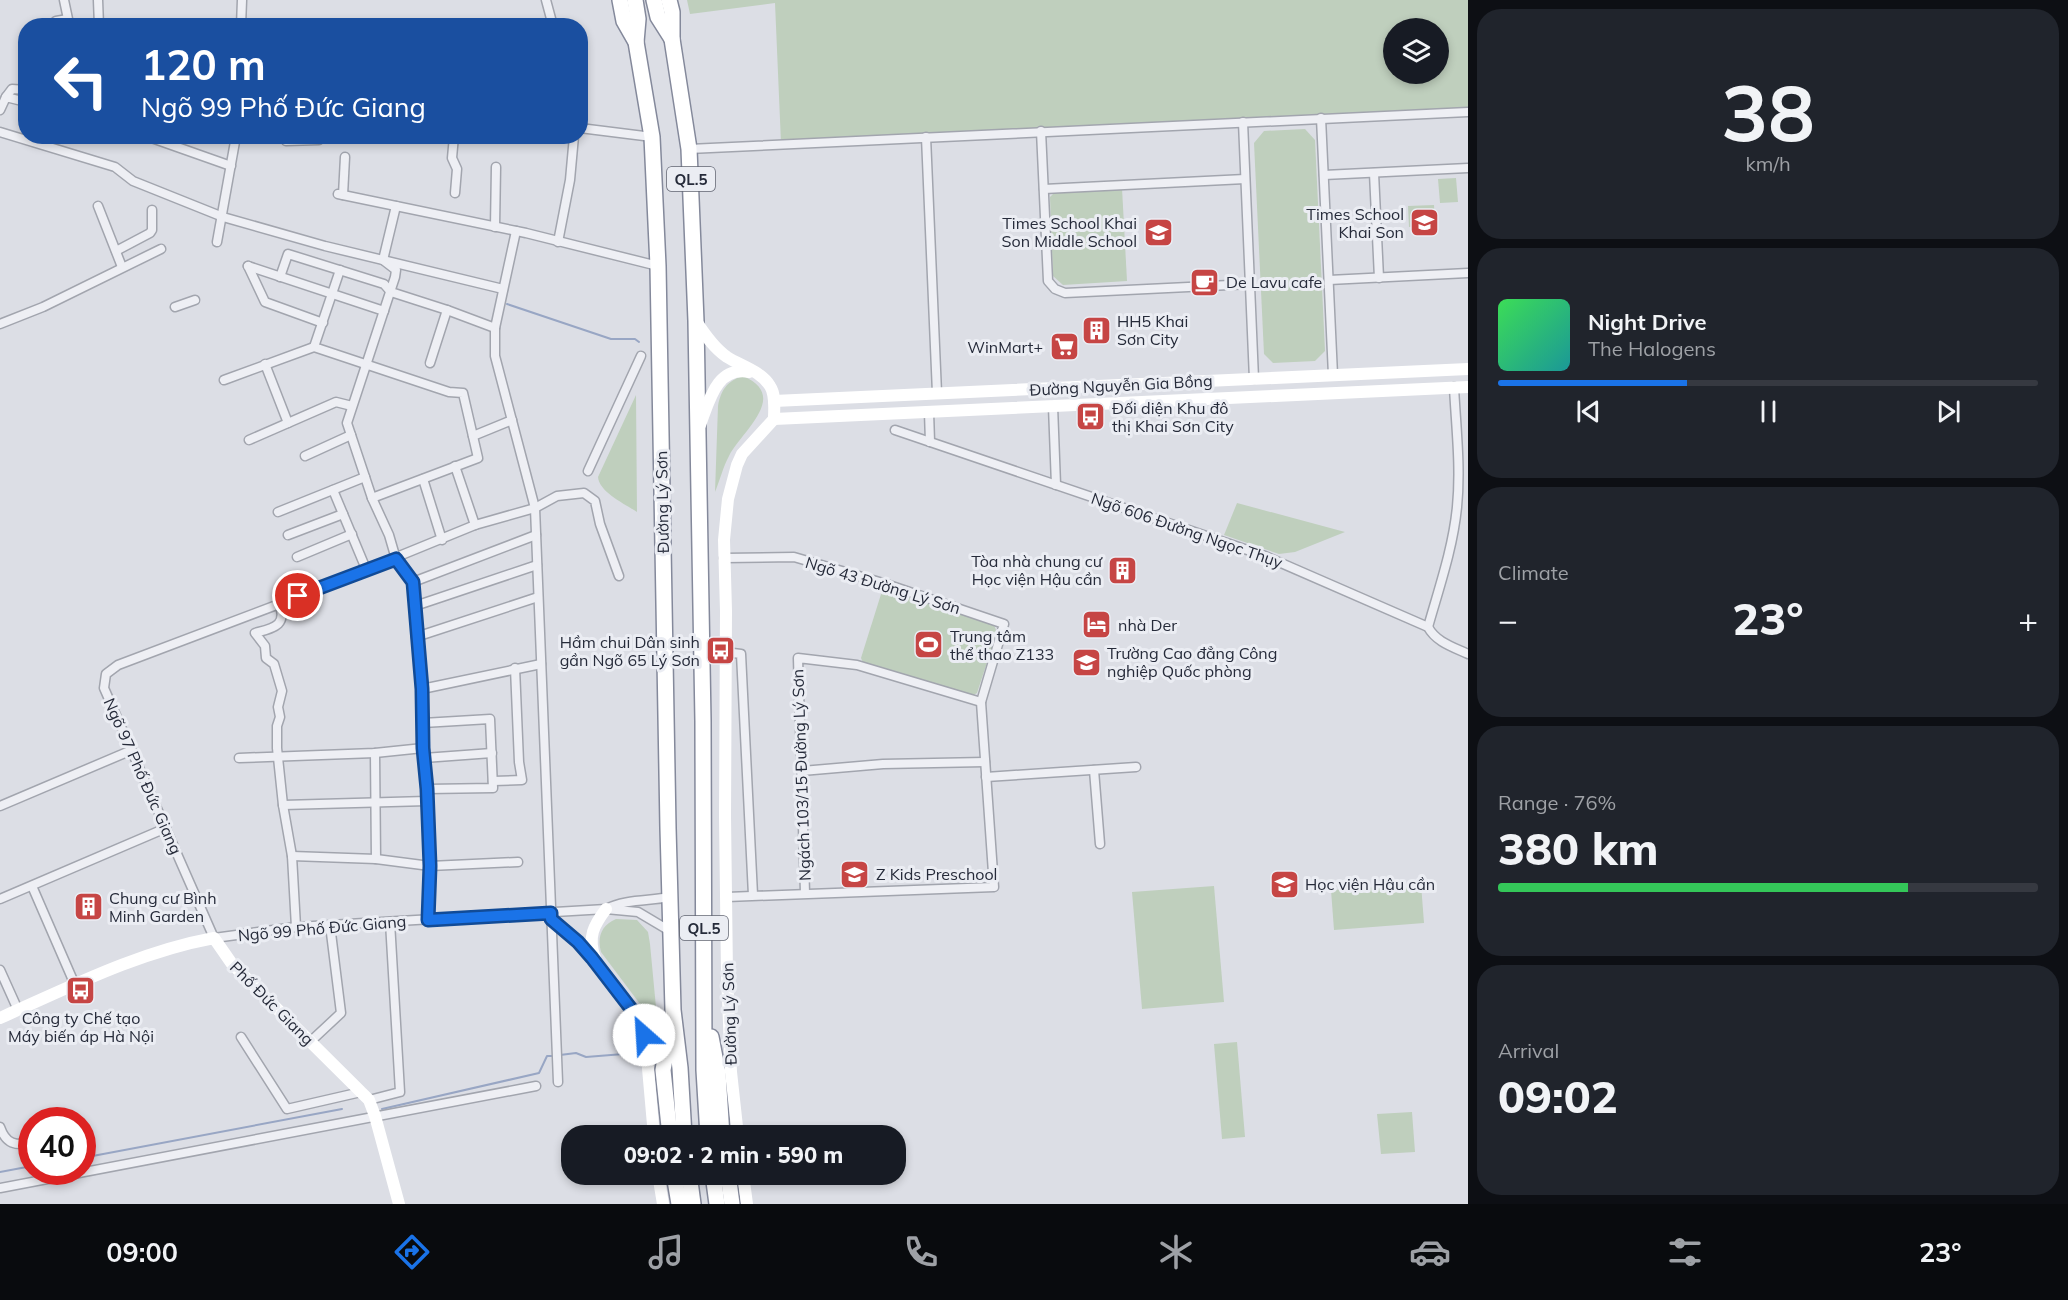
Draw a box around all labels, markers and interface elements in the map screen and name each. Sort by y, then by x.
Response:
map controls [1383,18,1449,84]
button: layers [1383,18,1449,84]
text: 120 m [141,38,266,91]
icon: left [42,42,120,120]
text: 38 [1721,63,1815,161]
text: Ngõ 99 Phố Đức Giang [141,90,426,124]
text: km/h [1745,151,1791,176]
road number: QL.5 [667,167,715,191]
place label: Times School Khai Son [1306,204,1404,242]
school or university icon: Times School Khai Son [1409,207,1441,239]
place label: Times School Khai Son Middle School [1002,213,1137,251]
school or university icon: Times School Khai Son Middle School [1142,216,1174,248]
cafe icon: De Lavu cafe [1189,266,1221,298]
place label: De Lavu cafe [1226,272,1322,292]
text: Night Drive [1588,308,1707,336]
place label: HH5 Khai Sơn City [1117,311,1188,349]
building icon: HH5 Khai Sơn City [1080,314,1112,346]
supermarket icon: WinMart+ [1048,331,1080,363]
text: The Halogens [1588,336,1716,361]
place label: WinMart+ [967,337,1043,357]
street label: Đường Nguyễn Gia Bồng [1029,370,1213,400]
icon: previous [1572,395,1605,428]
icon: pause [1752,395,1785,428]
icon: next [1932,395,1965,428]
place label: Đối diện Khu đô thị Khai Sơn City [1112,398,1234,436]
bus stop icon: Đối diện Khu đô thị Khai Sơn City [1075,401,1107,433]
street label: Đường Lý Sơn [651,450,673,554]
street label: Ngõ 606 Đường Ngọc Thụy [1089,488,1286,572]
place label: Tòa nhà chung cư Học viện Hậu cần [971,551,1103,589]
street label: Ngõ 43 Đường Lý Sơn [803,552,963,618]
building icon: Tòa nhà chung cư Học viện Hậu cần [1107,554,1139,586]
text: Climate [1498,560,1569,585]
pin [272,570,323,621]
icon: arrive [281,579,314,612]
text: 23° [1732,590,1804,646]
text: − [1498,599,1518,640]
text: + [2018,599,2038,640]
hotel icon: nhà Der [1081,609,1113,641]
place label: nhà Der [1118,615,1177,635]
place label: Trung tâm thể thao Z133 [950,626,1054,664]
sports icon: Trung tâm thể thao Z133 [913,629,945,661]
place label: Hầm chui Dân sinh gần Ngõ 65 Lý Sơn [560,632,700,670]
bus stop icon: Hầm chui Dân sinh gần Ngõ 65 Lý Sơn [705,635,737,667]
place label: Trường Cao đẳng Công nghiệp Quốc phòng [1107,643,1277,681]
school or university icon: Trường Cao đẳng Công nghiệp Quốc phòng [1070,646,1102,678]
street label: Ngách 103/15 Đường Lý Sơn [787,669,815,881]
street label: Ngõ 97 Phố Đức Giang [100,695,186,857]
text: Range · 76% [1498,790,1616,815]
text: 380 km [1498,820,1659,876]
school or university icon: Z Kids Preschool [839,858,871,890]
place label: Z Kids Preschool [876,864,997,884]
school or university icon: Học viện Hậu cần [1268,868,1300,900]
place label: Học viện Hậu cần [1305,874,1435,894]
place label: Chung cư Bình Minh Garden [109,888,217,926]
building icon: Chung cư Bình Minh Garden [72,891,104,923]
street label: Ngõ 99 Phố Đức Giang [237,911,407,945]
road number: QL.5 [680,916,728,940]
street label: Phố Đức Giang [226,957,318,1049]
street label: Đường Lý Sơn [717,962,741,1066]
bus stop icon: Công ty Chế tạo Máy biến áp Hà Nội [65,974,97,1006]
position arrow [612,1003,676,1067]
place label: Công ty Chế tạo Máy biến áp Hà Nội [8,1008,154,1046]
text: Arrival [1498,1038,1559,1063]
text: 09:02 [1498,1068,1618,1124]
speed limit sign: 40 [18,1107,96,1185]
text: 09:02 · 2 min · 590 m [624,1141,843,1169]
icon: directions [391,1231,433,1273]
icon: music [645,1231,687,1273]
icon: phone [900,1231,942,1273]
icon: climate [1155,1231,1197,1273]
icon: car [1409,1231,1451,1273]
icon: filters [1664,1231,1706,1273]
text: 09:00 [106,1235,178,1269]
text: 23° [1919,1235,1962,1269]

